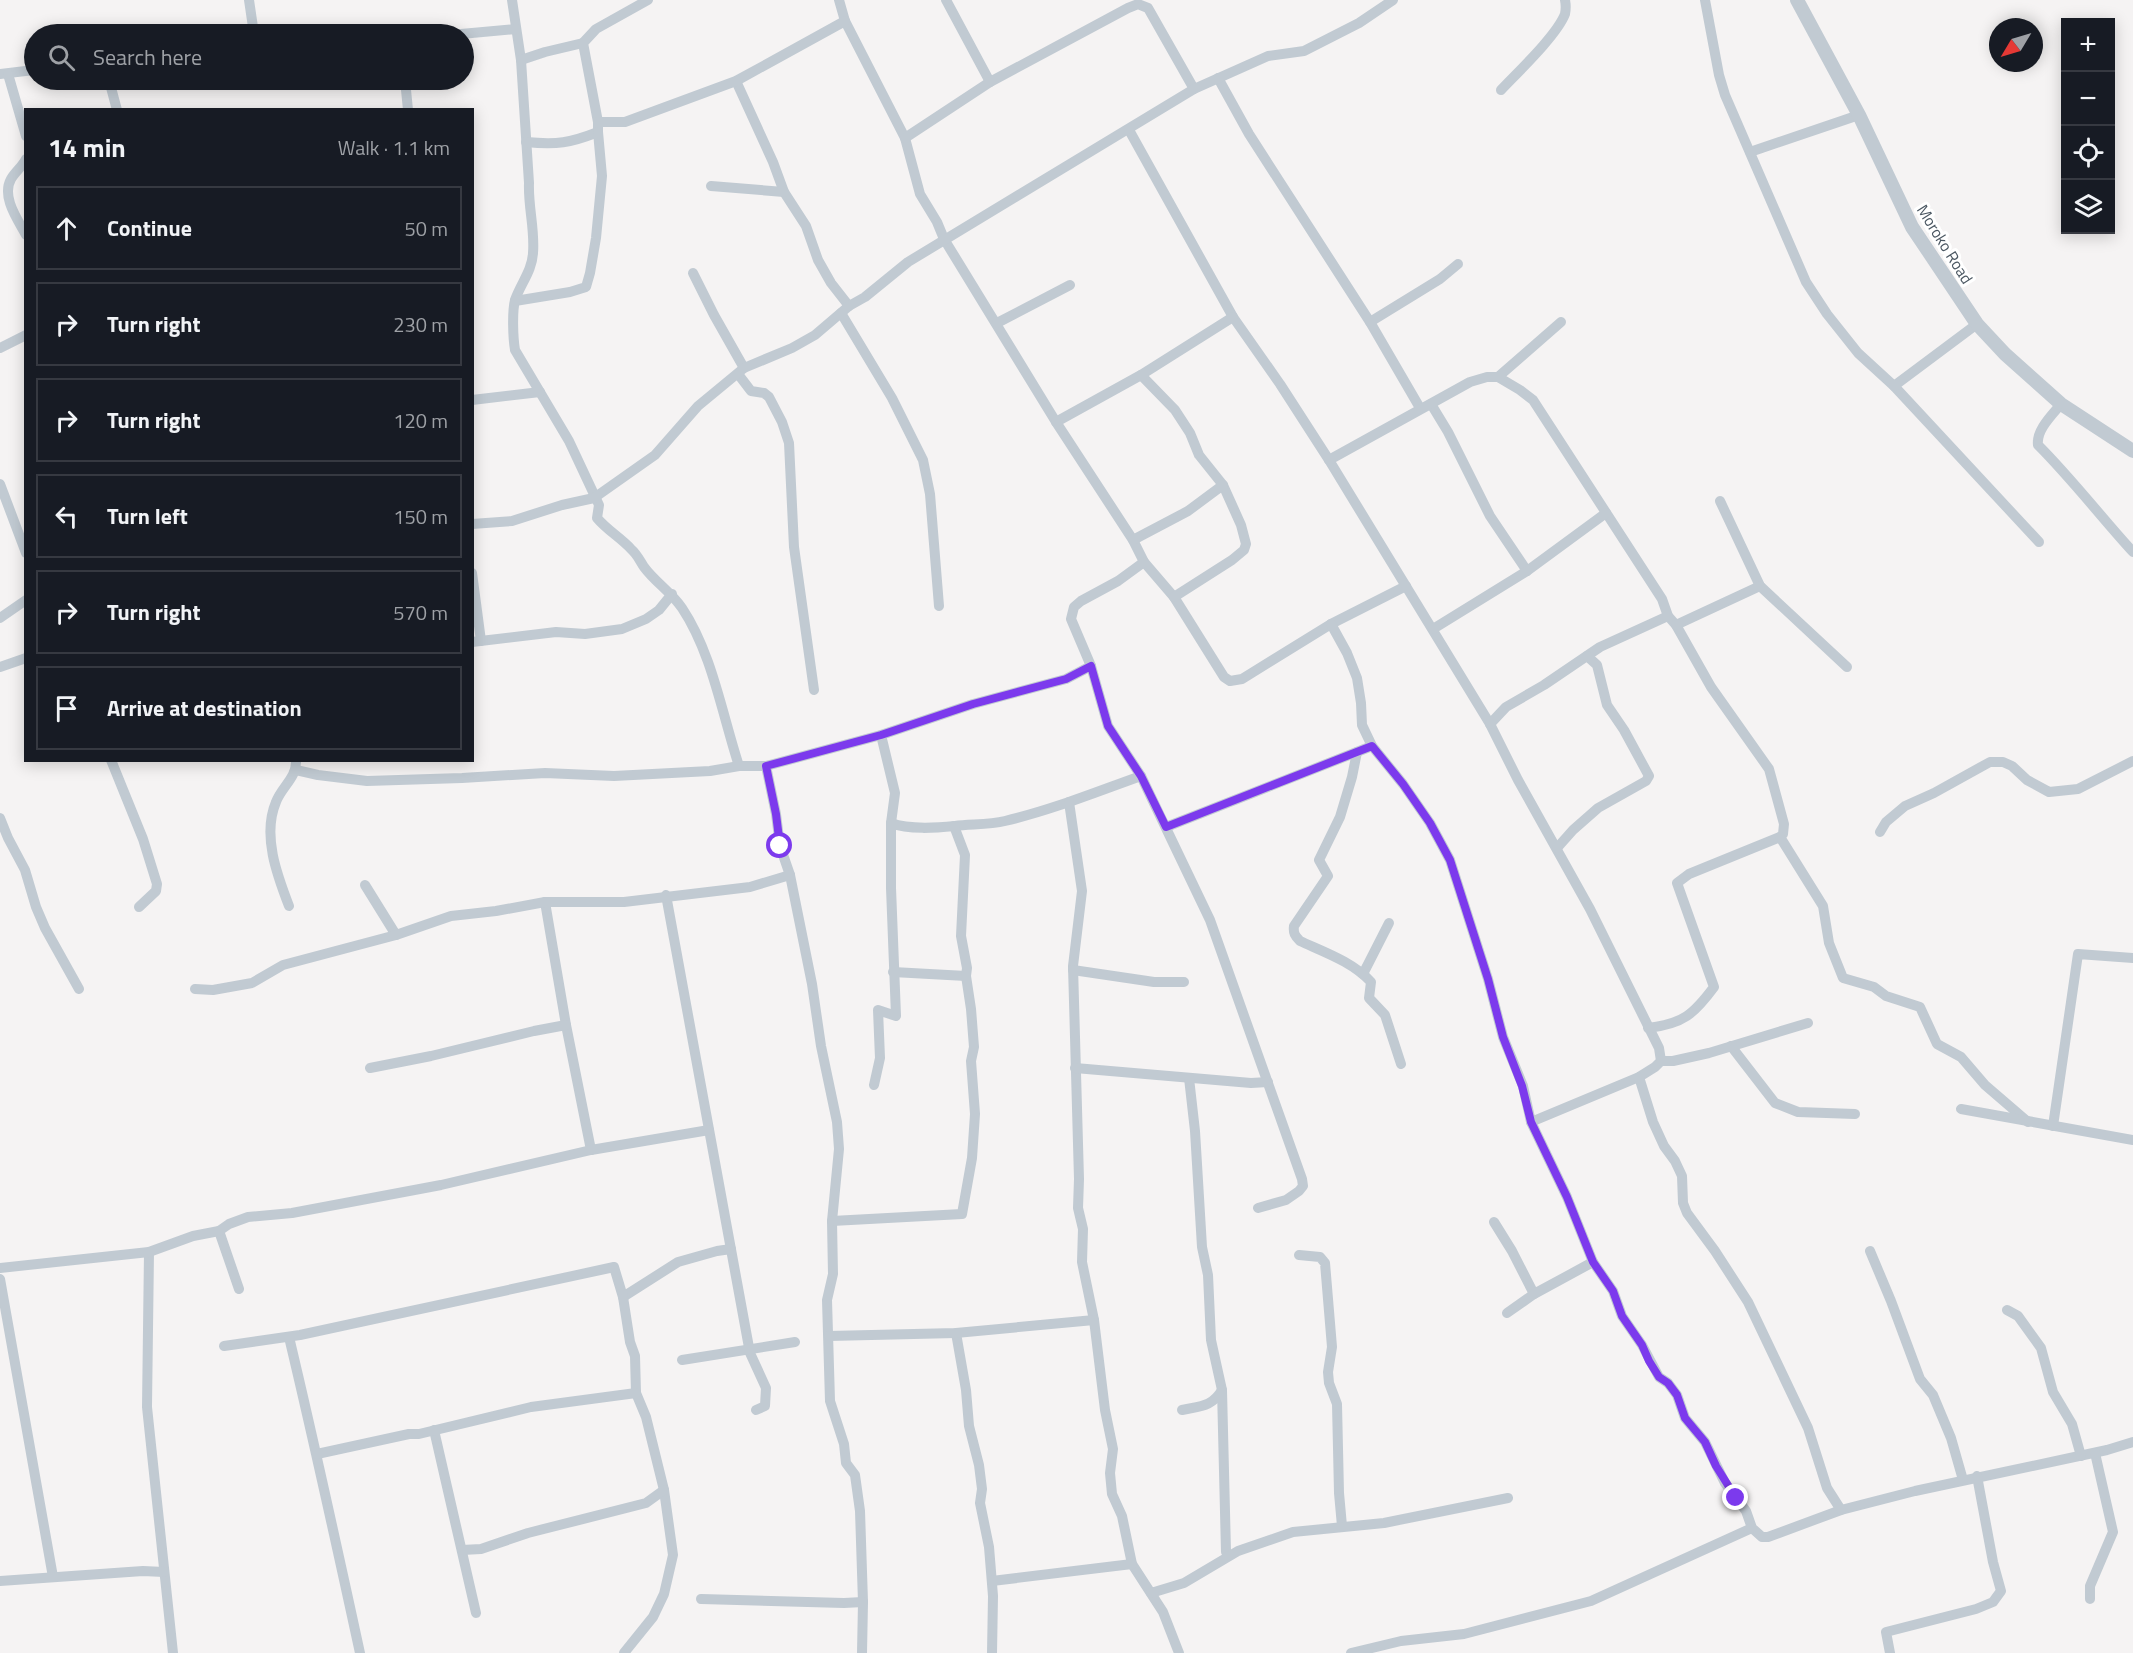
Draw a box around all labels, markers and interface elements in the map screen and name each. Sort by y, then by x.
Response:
north arrow [1989,18,2043,72]
map controls [2061,18,2115,234]
button: + [2061,18,2115,72]
search box [24,24,474,90]
text: Search here [93,40,202,74]
icon: search [45,41,78,74]
button: − [2061,72,2115,126]
button: locate [2061,126,2115,180]
text: 14 min [48,128,126,167]
text: Walk · 1.1 km [338,132,450,163]
button: layers [2061,180,2115,234]
street label: Moroko Road [1911,200,1979,288]
text: Continue [107,211,192,245]
icon: ahead [50,212,83,245]
text: 50 m [404,213,448,244]
text: Turn right [107,307,201,341]
icon: right [50,308,83,341]
text: 230 m [393,309,448,340]
text: Turn right [107,403,201,437]
icon: right [50,404,83,437]
text: 120 m [393,405,448,436]
text: Turn left [107,499,188,533]
icon: left [50,500,83,533]
text: 150 m [393,501,448,532]
text: Turn right [107,595,201,629]
icon: right [50,596,83,629]
text: 570 m [393,597,448,628]
text: Arrive at destination [107,691,302,725]
icon: arrive [50,692,83,725]
route start [766,832,792,858]
route end [1722,1484,1748,1510]

